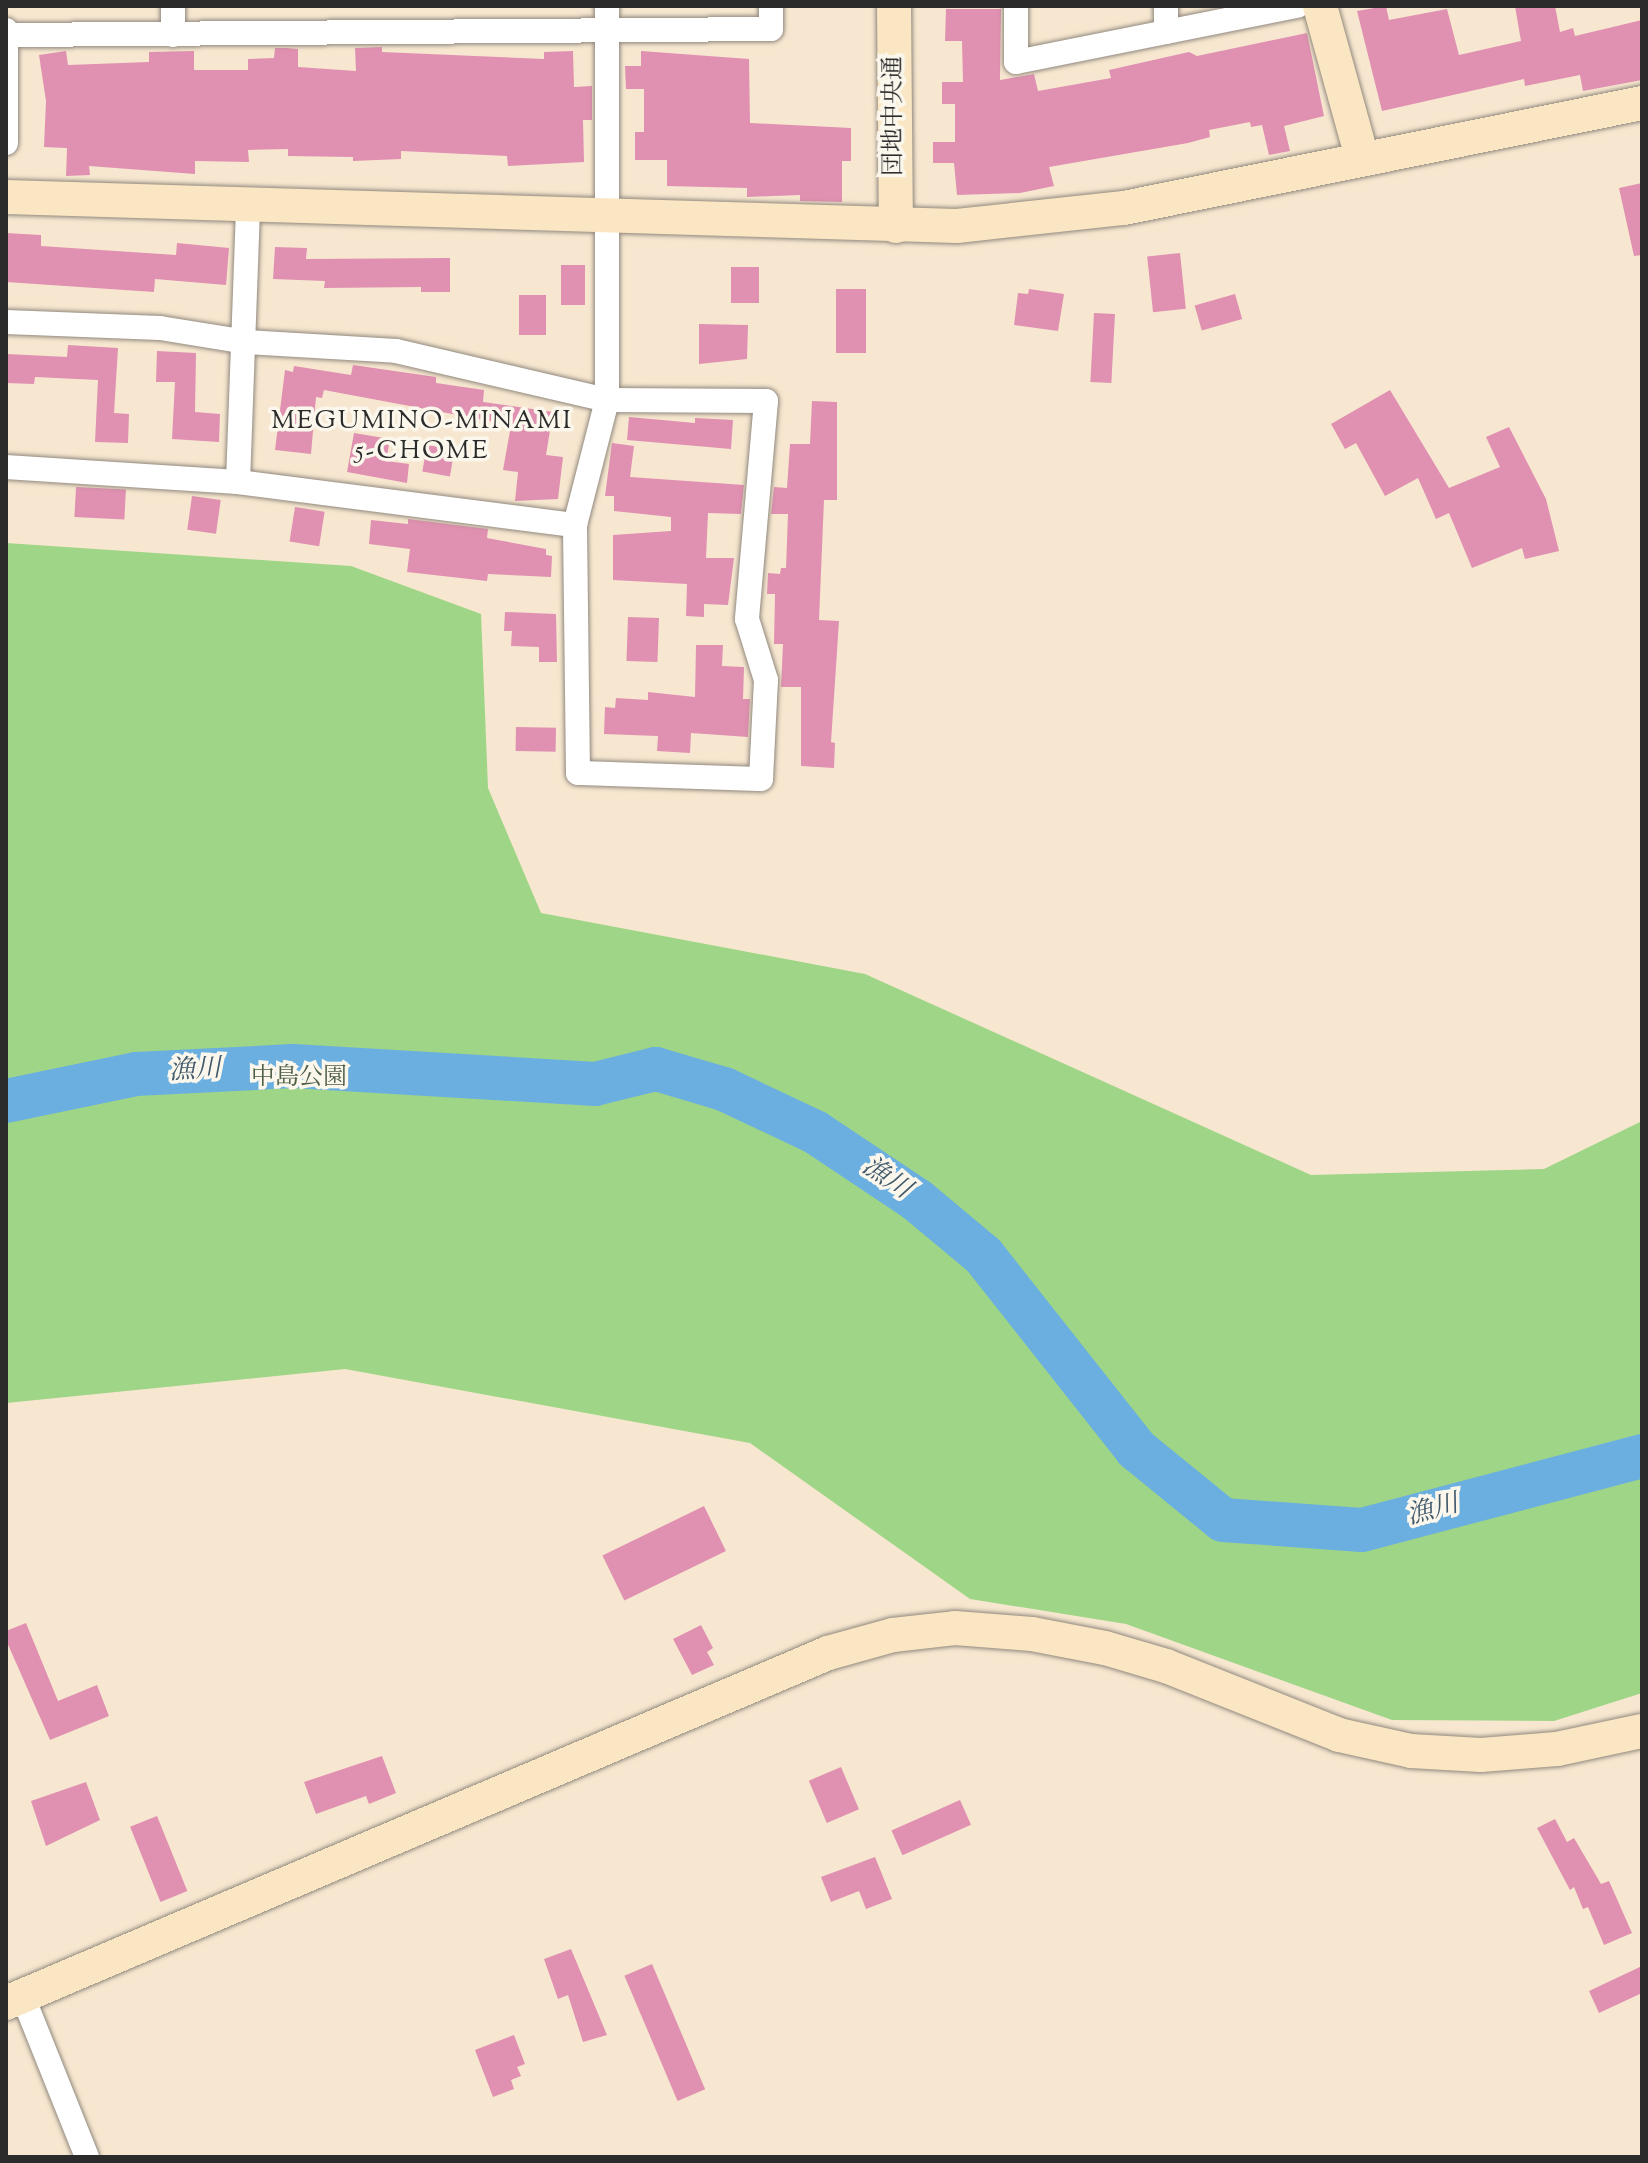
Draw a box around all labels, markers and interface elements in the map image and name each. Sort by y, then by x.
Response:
street label: 団地中央通 [881,56,909,176]
district label: MEGUMINO-MINAMI 5-CHOME [271,406,573,468]
water label: 漁川 [168,1054,222,1088]
park label: 中島公園 [251,1065,347,1093]
water label: 漁川 [856,1152,916,1206]
water label: 漁川 [1404,1489,1462,1533]

